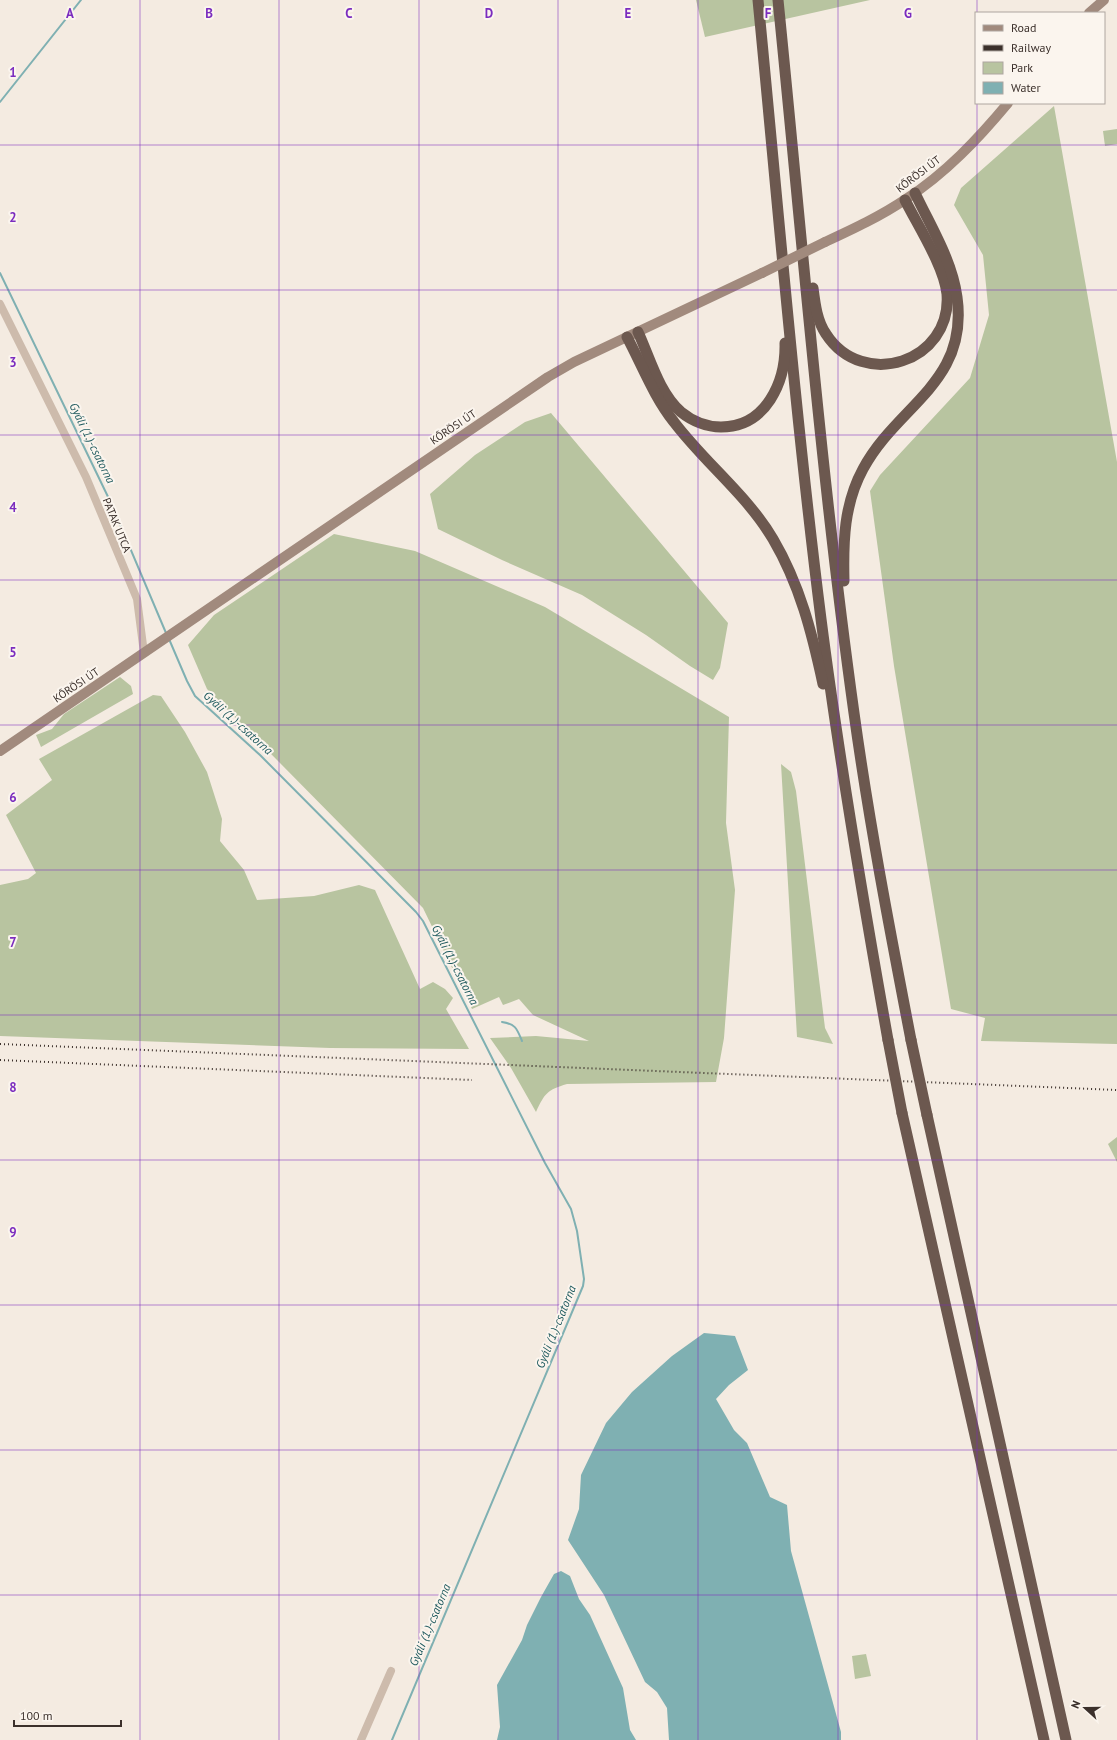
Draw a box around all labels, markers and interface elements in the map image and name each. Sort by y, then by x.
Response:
text: A [66,5,74,22]
text: B [205,5,213,22]
text: C [345,5,353,22]
text: D [485,5,493,22]
text: E [625,5,632,22]
text: F [765,5,772,22]
text: G [904,5,912,22]
legend [975,12,1105,104]
text: Road [1011,20,1036,35]
text: Railway [1011,40,1051,55]
text: Park [1011,60,1033,75]
text: 1 [9,64,17,81]
text: Water [1011,80,1041,95]
street label: KŐRÖSI ÚT [893,153,943,195]
text: 2 [9,209,17,226]
text: 3 [9,354,17,371]
water label: Gyáli (1.)-csatorna [66,400,119,486]
street label: KŐRÖSI ÚT [427,407,479,447]
street label: PATAK UTCA [100,496,134,555]
text: 4 [9,499,17,516]
text: 5 [9,644,17,661]
street label: KŐRÖSI ÚT [50,665,102,705]
water label: Gyáli (1.)-csatorna [201,688,276,758]
text: 6 [9,789,17,806]
water label: Gyáli (1.)-csatorna [429,922,482,1008]
text: 7 [9,934,17,951]
text: 8 [9,1079,17,1096]
text: 9 [9,1224,17,1241]
water label: Gyáli (1.)-csatorna [532,1283,579,1370]
water label: Gyáli (1.)-csatorna [405,1581,454,1668]
north arrow [1065,1688,1105,1728]
text: N [1068,1699,1083,1710]
scale bar [14,1702,121,1728]
text: 100 m [20,1708,53,1723]

